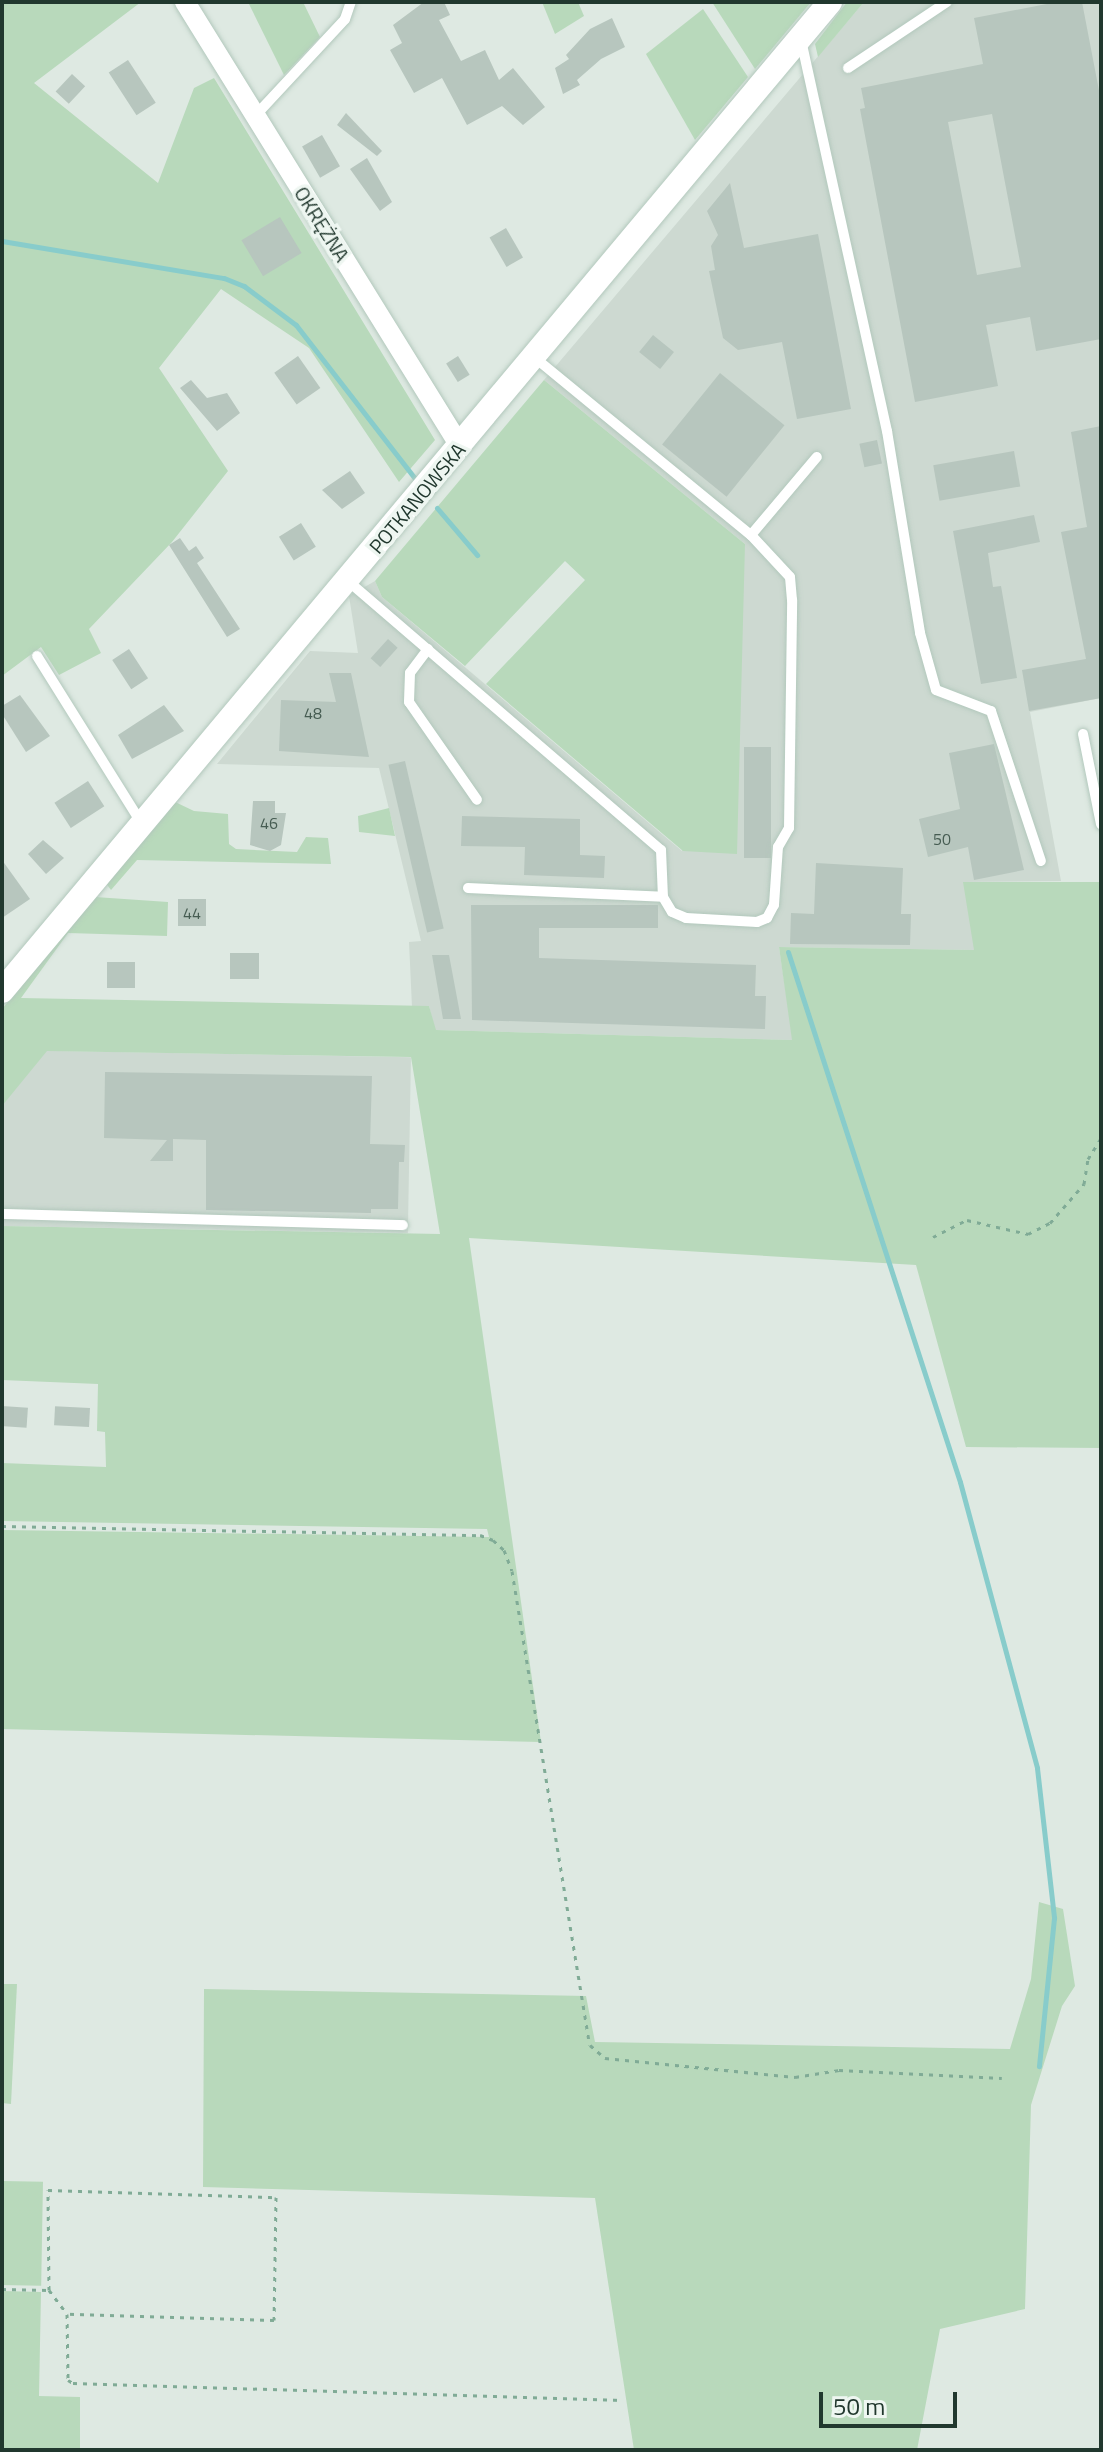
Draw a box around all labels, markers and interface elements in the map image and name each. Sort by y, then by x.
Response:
street label: OKRĘŻNA [290,182,354,266]
street label: POTKANOWSKA [364,438,470,558]
house number: 48 [304,703,322,723]
house number: 46 [260,813,278,833]
house number: 50 [933,829,951,849]
house number: 44 [183,903,201,923]
scale bar [823,2376,961,2426]
text: 50 m [833,2388,885,2424]

